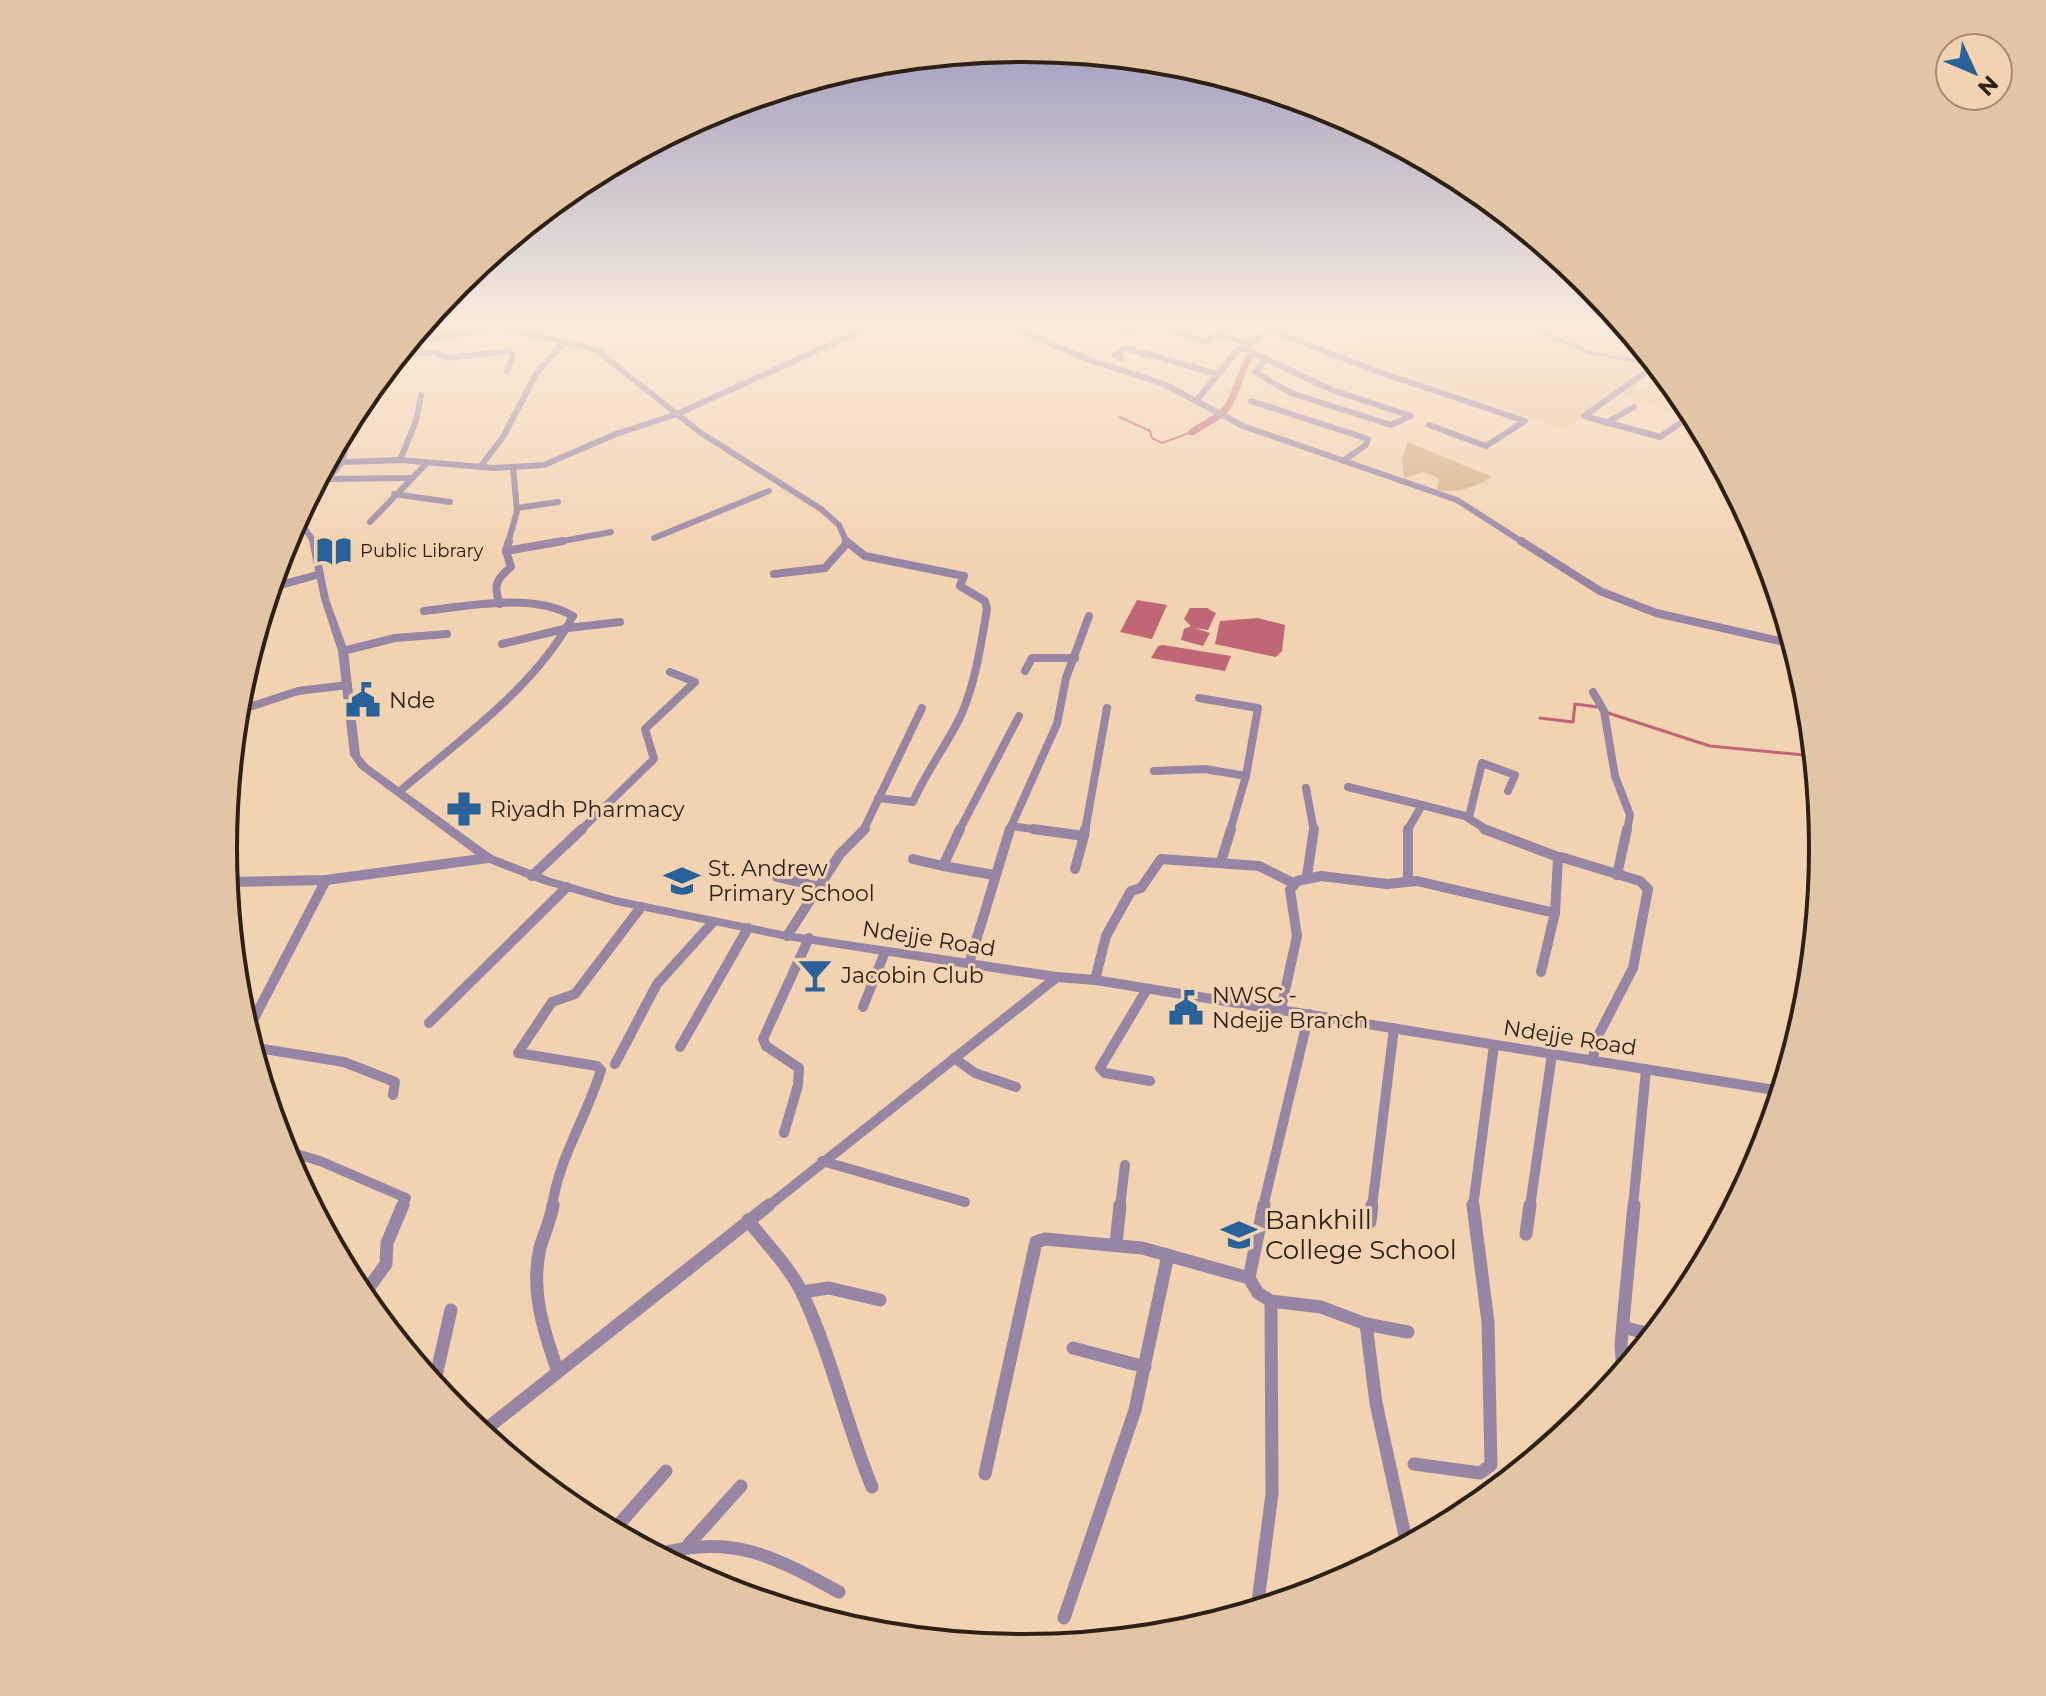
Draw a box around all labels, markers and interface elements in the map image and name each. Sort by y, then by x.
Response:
north arrow [1934,32,2014,112]
text: N [1972,70,2004,101]
library icon: Public Library [315,532,353,570]
place label: Public Library [360,540,484,562]
public building icon: Nde [344,681,382,719]
place label: Nde [389,687,435,714]
pharmacy icon: Riyadh Pharmacy [445,790,483,828]
place label: Riyadh Pharmacy [490,796,685,823]
place label: St. Andrew Primary School [708,855,875,907]
school or university icon: St. Andrew Primary School [663,862,701,900]
street label: Ndejje Road [860,915,997,962]
bar icon: Jacobin Club [796,956,834,994]
place label: Jacobin Club [840,962,984,989]
place label: NWSC - Ndejje Branch [1212,982,1369,1034]
public building icon: NWSC - Ndejje Branch [1167,989,1205,1027]
street label: Ndejje Road [1501,1014,1638,1061]
place label: Bankhill College School [1265,1204,1457,1266]
school or university icon: Bankhill College School [1220,1216,1258,1254]

